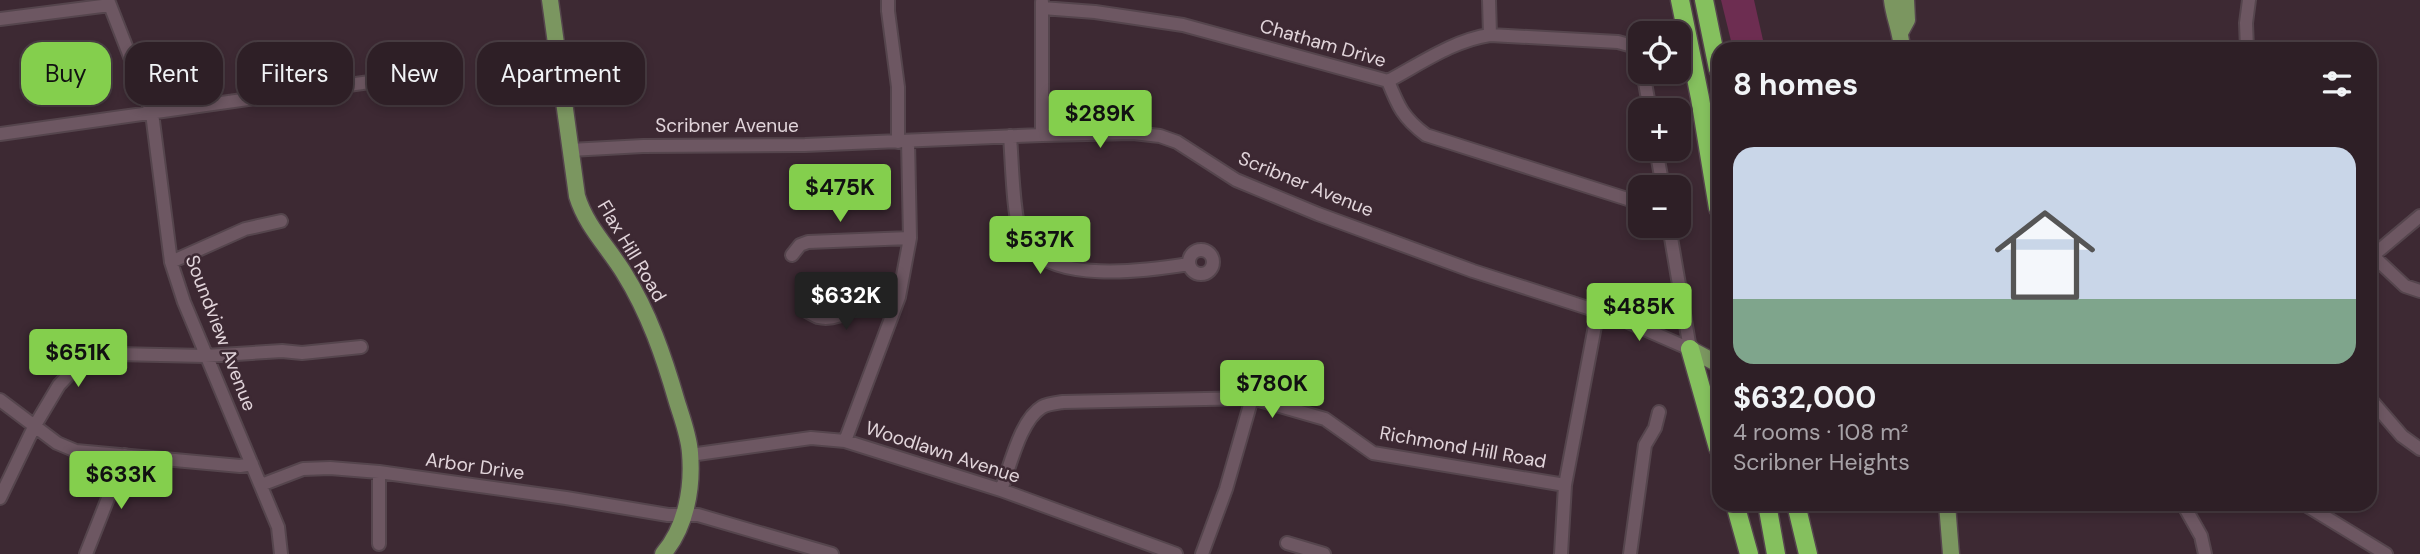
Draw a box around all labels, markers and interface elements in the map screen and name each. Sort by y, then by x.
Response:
street label: Chatham Drive [1257,13,1389,73]
map controls [1628,21,1691,238]
button: locate [1628,21,1691,84]
chip: Buy [21,42,111,105]
chip: Rent [125,42,223,105]
chip: Filters [237,42,353,105]
chip: New [367,42,463,105]
chip: Apartment [477,42,645,105]
text: 8 homes [1733,65,1858,104]
icon: filters [2318,65,2356,103]
pin: $289K [1051,90,1149,150]
text: $289K [1065,98,1135,128]
button: + [1628,98,1691,161]
street label: Scribner Avenue [655,113,799,138]
street label: Scribner Avenue [1235,145,1377,223]
pin: $475K [791,164,889,224]
text: $475K [805,172,875,202]
button: − [1628,175,1691,238]
icon: home [1982,192,2108,318]
street label: Flax Hill Road [592,195,672,307]
pin: $537K [991,216,1089,276]
text: $537K [1005,224,1075,254]
street label: Soundview Avenue [180,251,262,415]
pin: $632K [797,272,895,332]
text: $632K [811,280,881,310]
pin: $485K [1590,284,1688,343]
text: $485K [1603,291,1675,321]
pin: $651K [29,330,127,389]
text: $651K [45,337,111,367]
pin: $780K [1223,360,1321,420]
text: $780K [1236,368,1308,398]
text: $632,000 [1733,378,1876,417]
street label: Woodlawn Avenue [862,415,1024,489]
text: 4 rooms · 108 m² [1733,417,1908,447]
street label: Richmond Hill Road [1378,420,1548,474]
street label: Arbor Drive [424,447,526,485]
text: Scribner Heights [1733,447,1910,477]
pin: $633K [72,452,170,511]
text: $633K [85,459,157,489]

